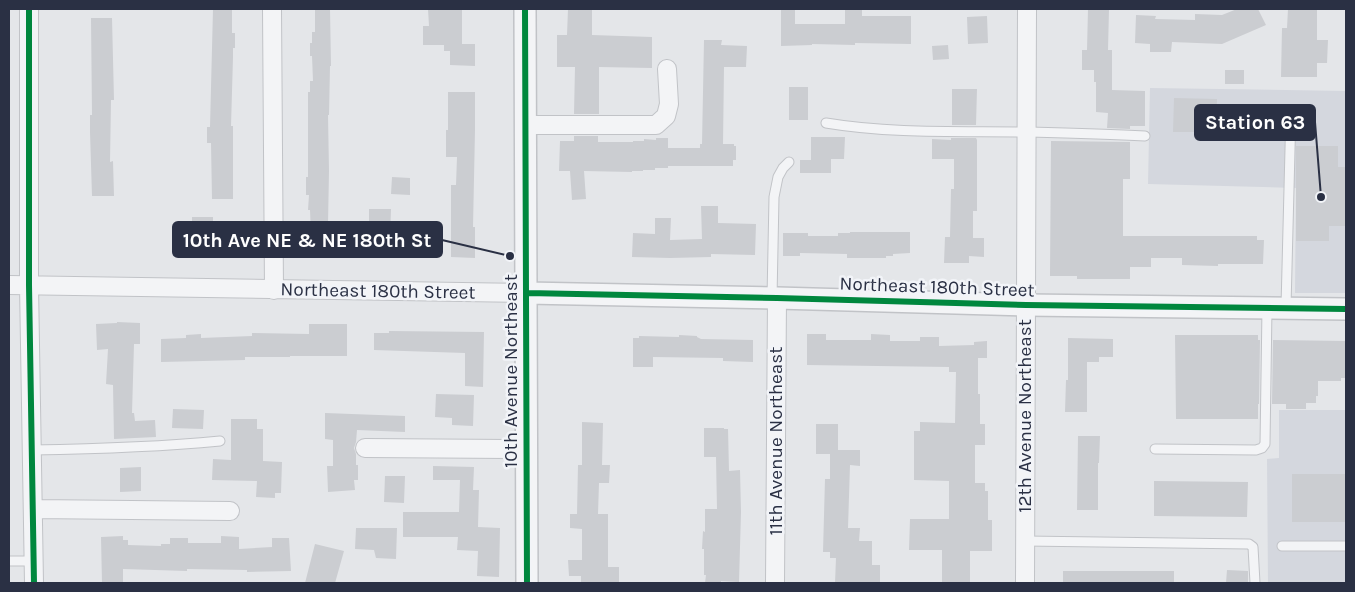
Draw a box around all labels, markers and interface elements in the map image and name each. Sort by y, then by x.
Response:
callout: Station 63 [1195,105,1315,140]
text: Station 63 [1205,111,1305,134]
callout: 10th Ave NE & NE 180th St [173,222,442,257]
text: 10th Ave NE & NE 180th St [183,229,431,252]
street label: Northeast 180th Street [839,273,1035,301]
street label: 10th Avenue Northeast [500,274,522,468]
street label: Northeast 180th Street [280,278,476,304]
street label: 12th Avenue Northeast [1014,319,1036,513]
street label: 11th Avenue Northeast [765,347,787,535]

